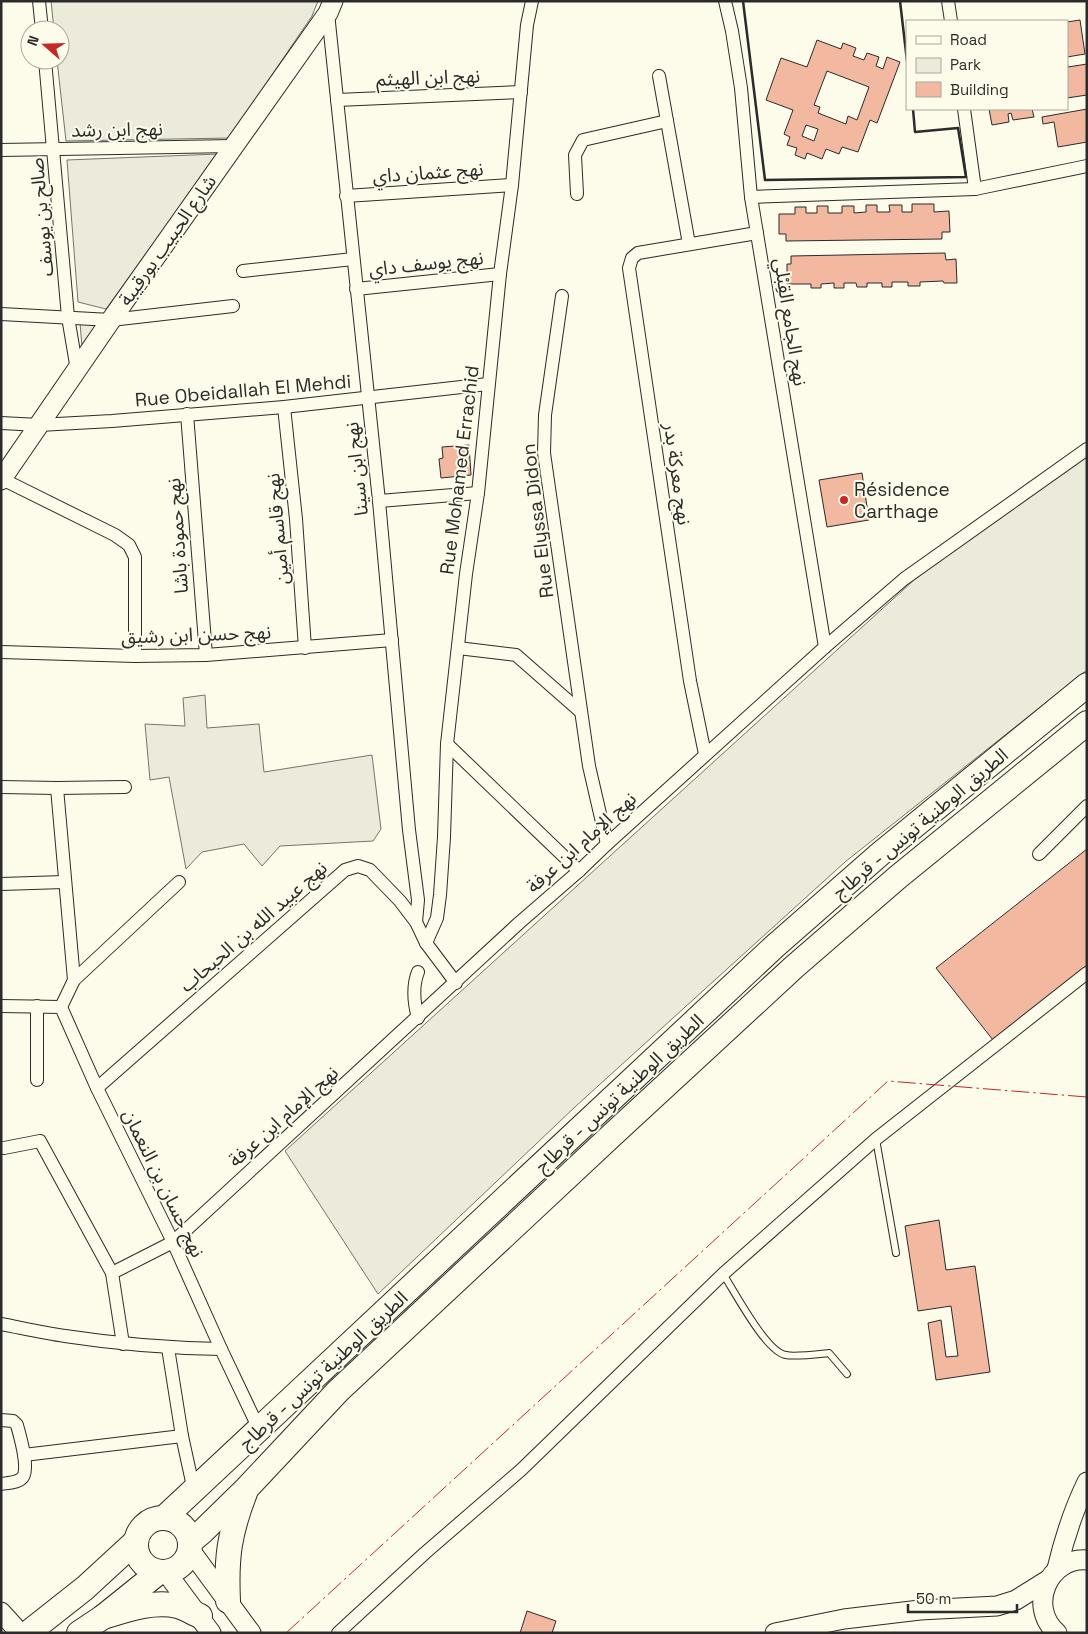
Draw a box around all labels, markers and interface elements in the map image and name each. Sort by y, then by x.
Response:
north arrow [20,20,70,70]
legend [906,20,1068,110]
text: Road [950,30,987,49]
text: N [23,33,43,48]
text: Park [950,55,981,74]
street label: نهج ابن الهيثم [375,63,481,94]
text: Building [950,80,1009,99]
street label: نهج ابن رشد [71,116,163,145]
street label: صالح بن يوسف [24,156,61,277]
street label: نهج عثمان داي [372,156,484,191]
street label: شارع الحبيب بورقيبة [113,170,223,311]
street label: نهج يوسف داي [367,245,485,284]
street label: نهج الجامع القِبْلي [766,256,813,388]
street label: Rue Mohamed Errachid [434,364,485,576]
street label: Rue Obeidallah El Mehdi [134,369,352,412]
street label: نهج معركة بدر [656,420,697,527]
street label: نهج ابن سينا [339,421,376,517]
street label: Rue Elyssa Didon [516,442,559,600]
street label: نهج قاسم أمين [260,472,297,586]
street label: نهج حمودة باشا [161,477,196,595]
place label: Résidence Carthage [854,477,950,524]
marker: Résidence Carthage [838,494,850,506]
street label: نهج حسن ابن رشيق [121,619,272,652]
street label: الطريق الوطنية تونس - قرطاج [827,742,1014,905]
street label: نهج الإمام ابن عرفة [521,786,643,900]
street label: نهج عبيد الله بن الحبحاب [174,855,334,999]
street label: الطريق الوطنية تونس - قرطاج [530,1009,710,1179]
street label: نهج الإمام ابن عرفة [223,1060,345,1174]
street label: نهج حسان بن النعمان [115,1105,210,1262]
street label: الطريق الوطنية تونس - قرطاج [234,1286,414,1456]
scale bar [908,1582,1017,1614]
text: 50 m [916,1589,951,1608]

